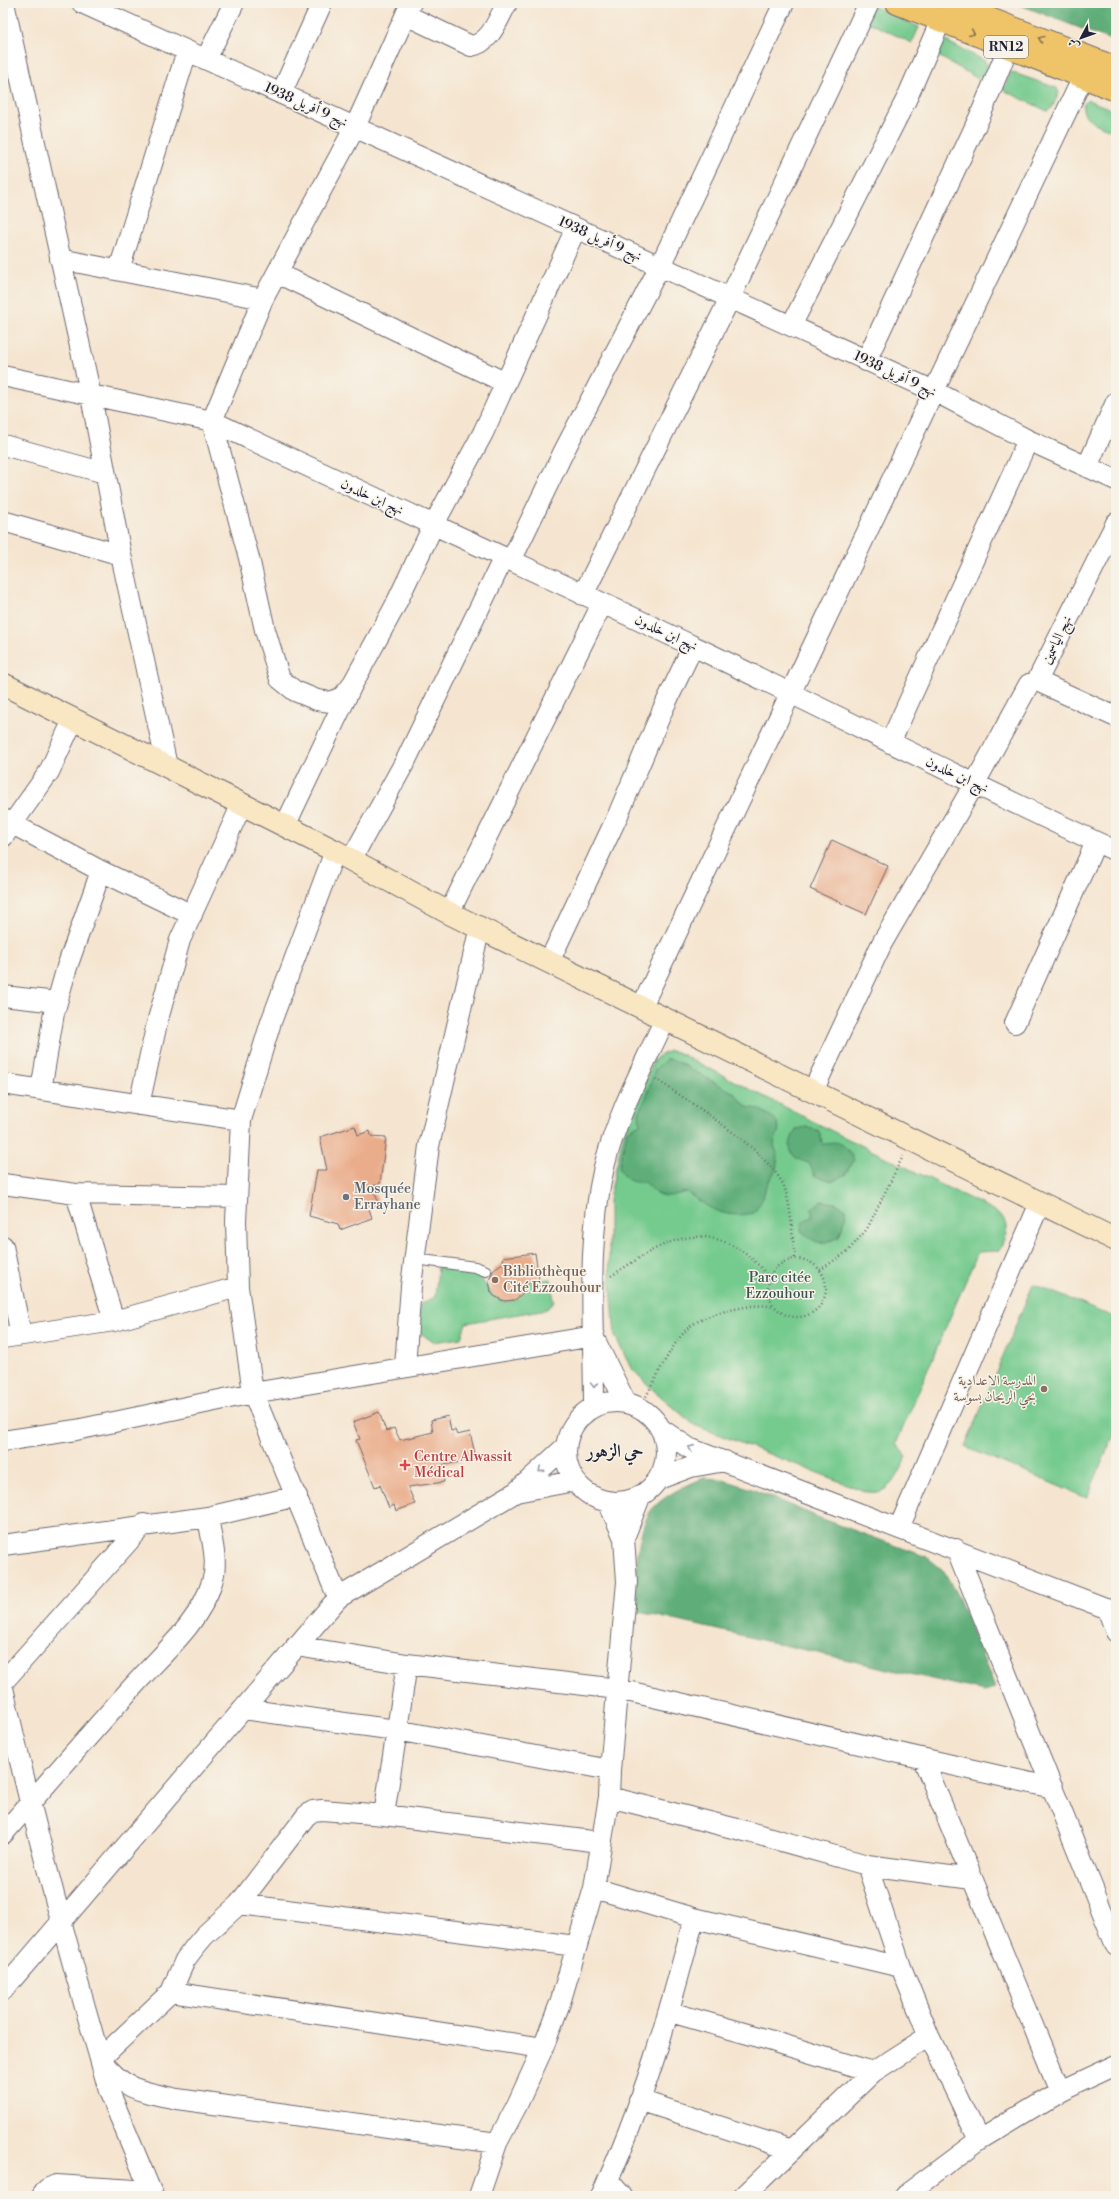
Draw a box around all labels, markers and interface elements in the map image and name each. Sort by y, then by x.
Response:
north arrow [1061,18,1101,58]
one-way arrow [968,28,976,36]
one-way arrow [1037,35,1044,43]
text: ش [1065,35,1083,53]
road number: RN12 [984,36,1028,58]
street label: نهج 9 أفريل 1938 [260,77,351,134]
street label: نهج 9 أفريل 1938 [554,211,645,268]
street label: نهج 9 أفريل 1938 [849,345,940,404]
street label: نهج ابن خلدون [336,475,406,522]
street label: نهج ابن خلدون [630,611,700,658]
street label: نهج الياسمين [1038,613,1079,669]
street label: نهج ابن خلدون [921,753,991,800]
place label: Mosquée Errayhane [354,1180,421,1214]
marker: Mosquée Errayhane [341,1192,351,1202]
place label: Bibliothèque Cité Ezzouhour [502,1263,601,1297]
park label: Parc citée Ezzouhour [745,1269,815,1303]
marker: Bibliothèque Cité Ezzouhour [490,1275,500,1285]
place label: المدرسة الاعدادية بحي الريحان بسوسة [953,1372,1036,1409]
one-way arrow [590,1382,598,1388]
marker: المدرسة الاعدادية بحي الريحان بسوسة [1039,1384,1049,1394]
district label: حي الزهور [584,1440,644,1466]
one-way arrow [688,1445,695,1453]
place label: Centre Alwassit Médical [414,1448,512,1482]
marker: Centre Alwassit Médical [399,1459,411,1471]
one-way arrow [538,1465,545,1472]

